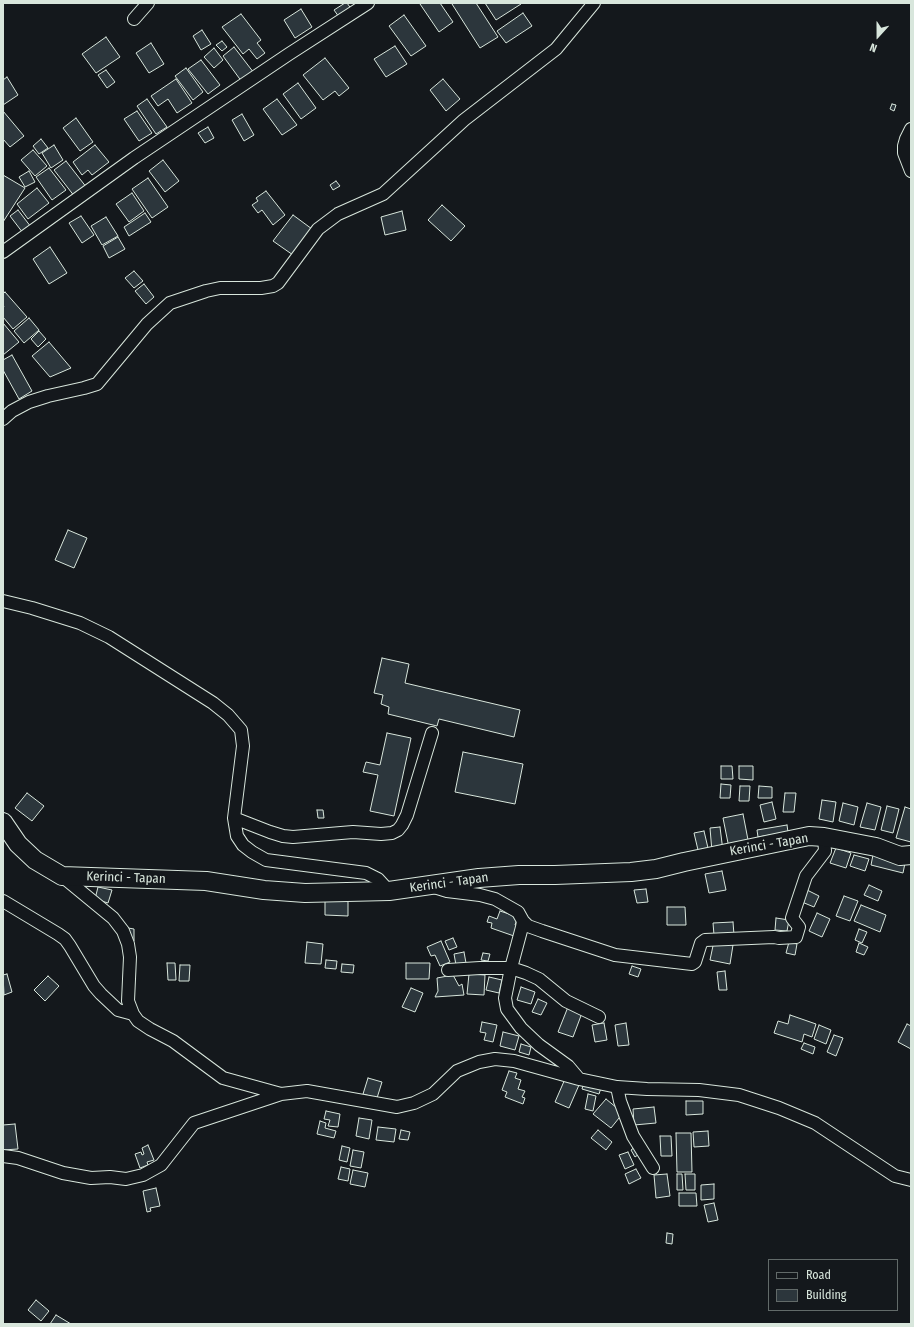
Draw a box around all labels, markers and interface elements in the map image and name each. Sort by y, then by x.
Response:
north arrow [858,16,898,56]
text: N [868,40,879,55]
street label: Kerinci - Tapan [729,830,809,860]
street label: Kerinci - Tapan [86,869,166,887]
street label: Kerinci - Tapan [409,870,489,896]
legend [768,1259,898,1311]
text: Road [806,1268,831,1282]
text: Building [806,1288,846,1302]

